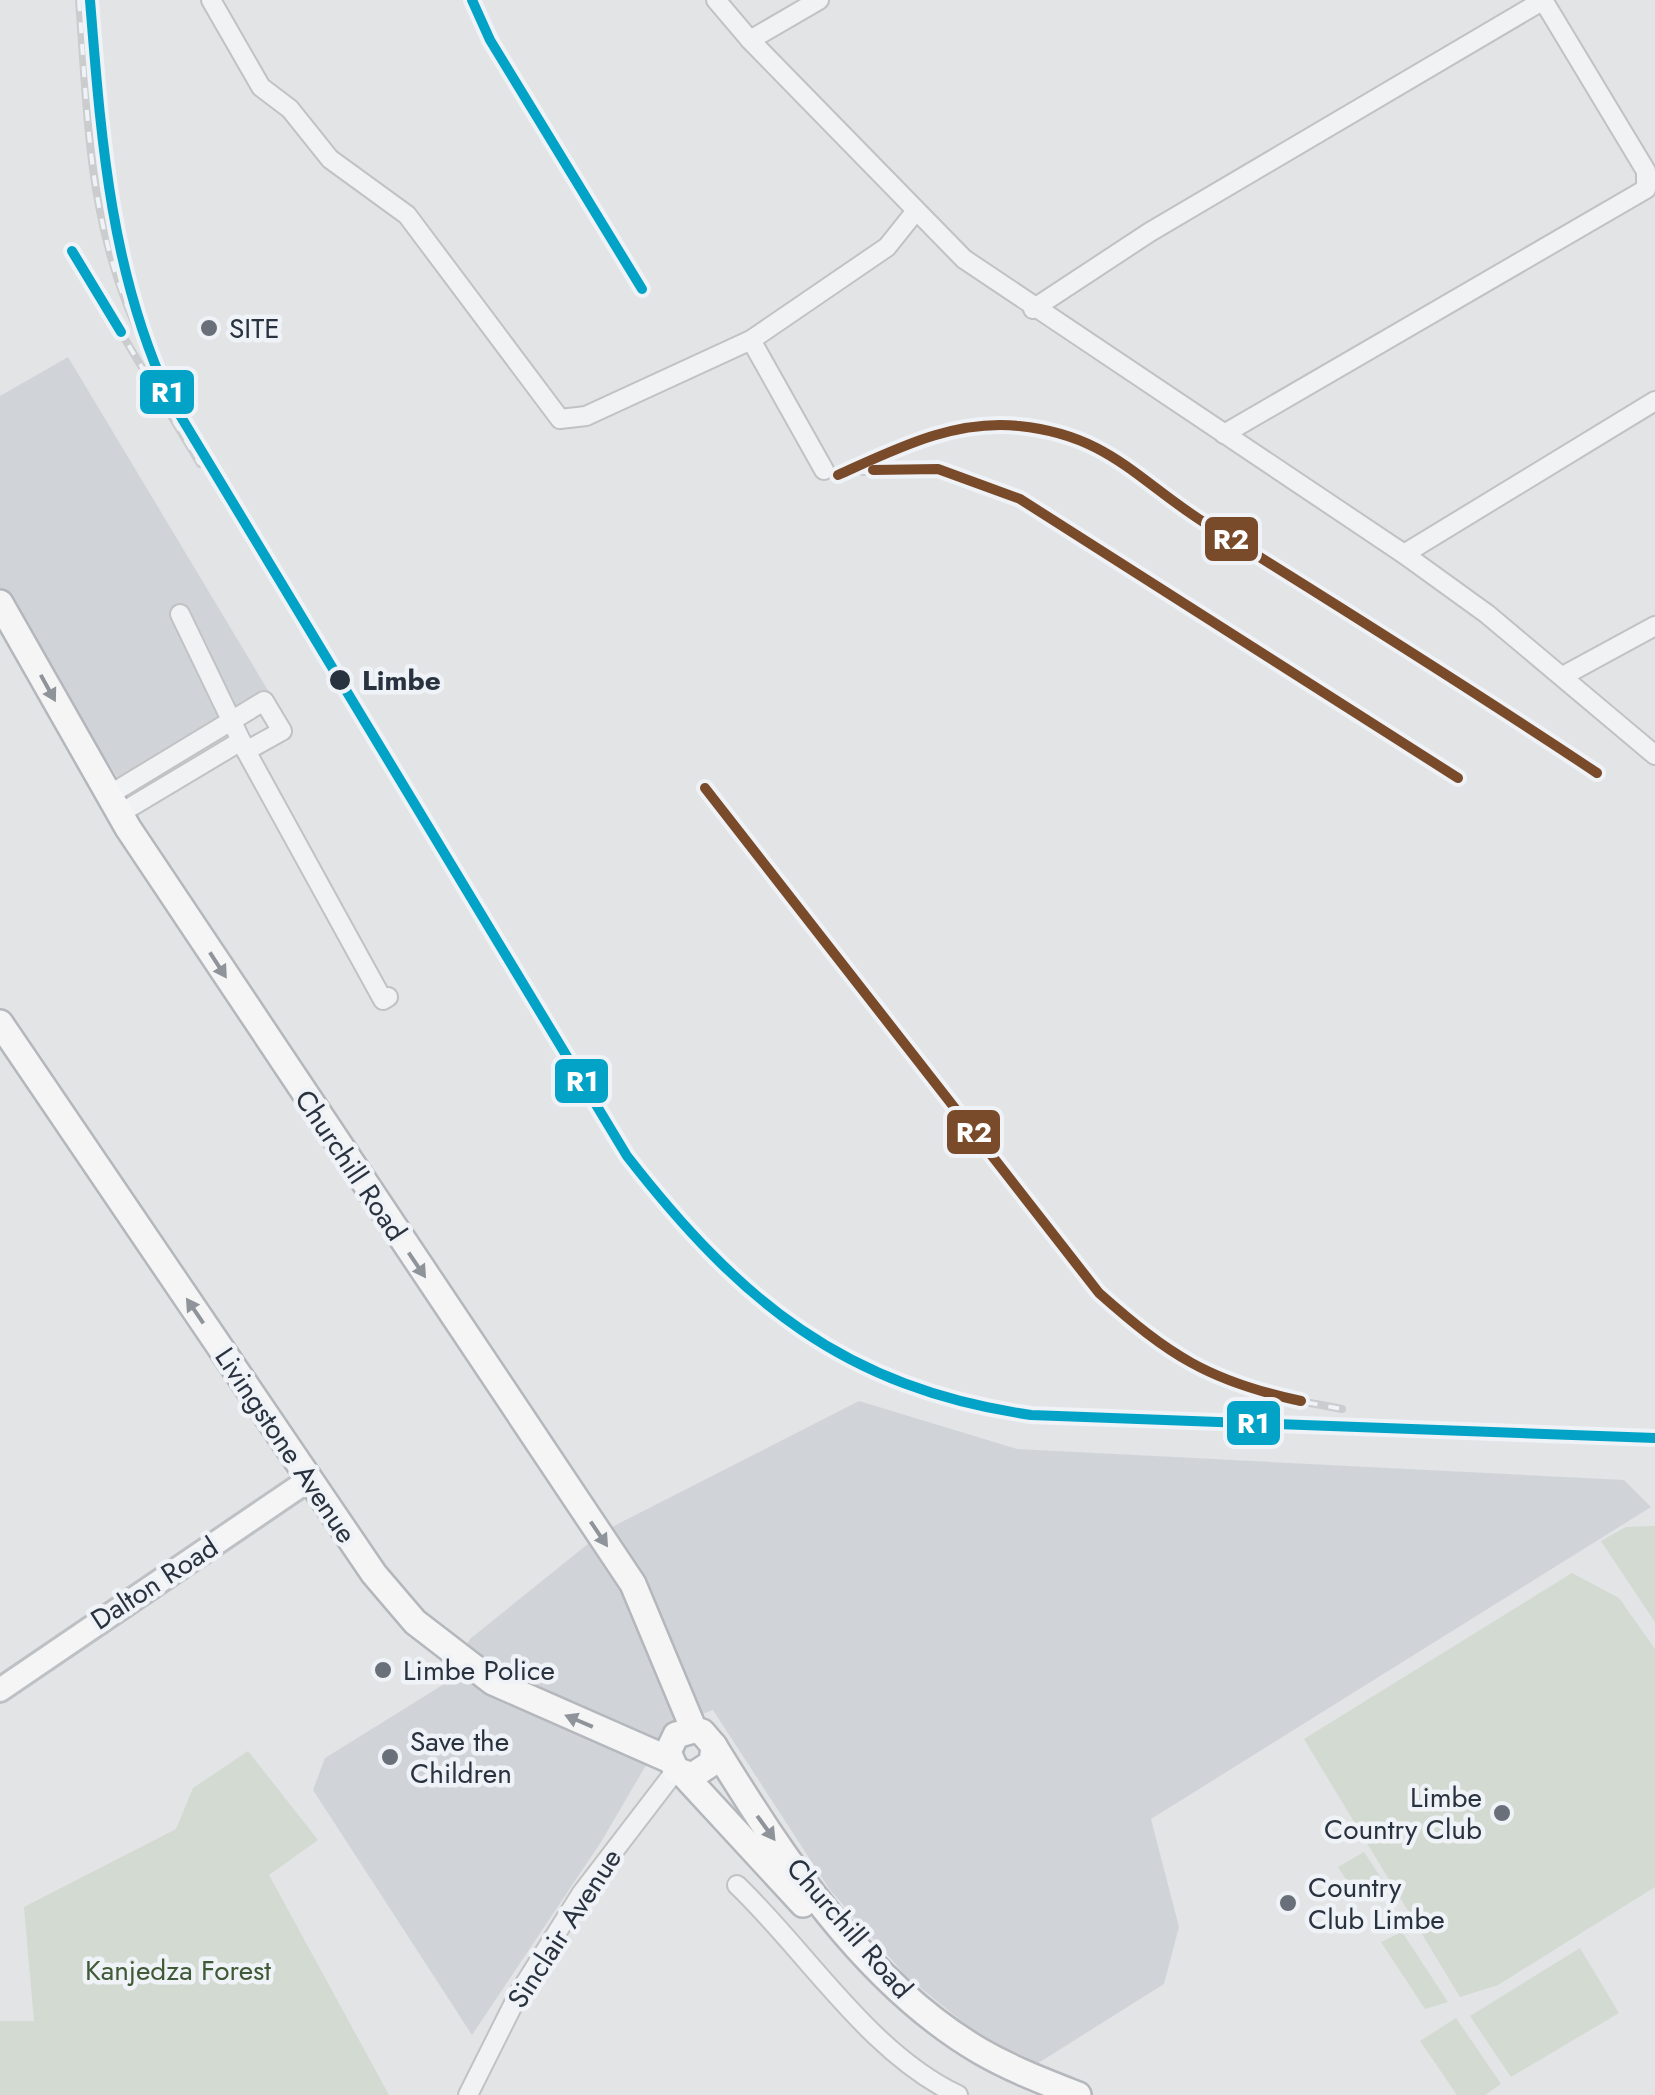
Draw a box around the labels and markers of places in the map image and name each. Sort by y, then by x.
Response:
place label: SITE [229,308,280,349]
marker: SITE [198,317,220,339]
place label: Limbe [362,660,441,701]
marker: Limbe [327,667,353,693]
place label: Limbe Police [403,1650,555,1691]
marker: Limbe Police [372,1659,394,1681]
place label: Save the Children [410,1721,512,1794]
marker: Save the Children [379,1746,401,1768]
place label: Limbe Country Club [1324,1777,1482,1850]
marker: Limbe Country Club [1491,1802,1513,1824]
place label: Country Club Limbe [1308,1867,1445,1940]
marker: Country Club Limbe [1277,1892,1299,1914]

